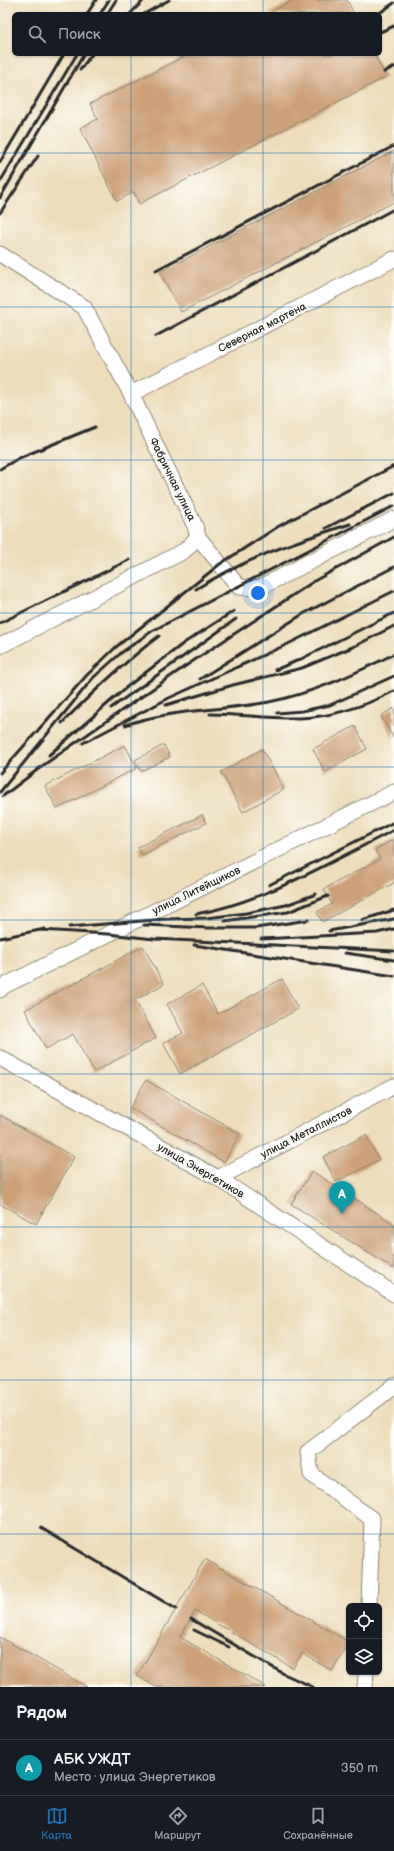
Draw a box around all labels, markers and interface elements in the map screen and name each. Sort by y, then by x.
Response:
search box [12,12,382,56]
icon: search [26,23,48,45]
text: Поиск [58,25,101,44]
street label: Северная мартена [216,299,309,355]
street label: Фабричная улица [147,435,199,524]
your location [248,583,268,603]
street label: улица Литейщиков [150,863,243,917]
street label: улица Металлистов [258,1104,354,1161]
street label: улица Энергетиков [155,1140,247,1201]
pin: A [329,1181,355,1214]
map controls [346,1603,382,1675]
button: locate [346,1603,382,1639]
button: layers [346,1639,382,1675]
text: Рядом [16,1703,67,1723]
text: АБК УЖДТ [54,1750,130,1769]
text: A [25,1760,33,1776]
text: 350 m [341,1760,378,1776]
text: Место · улица Энергетиков [54,1769,216,1785]
tab: Карта [41,1805,72,1842]
tab: Маршрут [154,1805,201,1842]
tab: Сохранённые [283,1805,353,1842]

